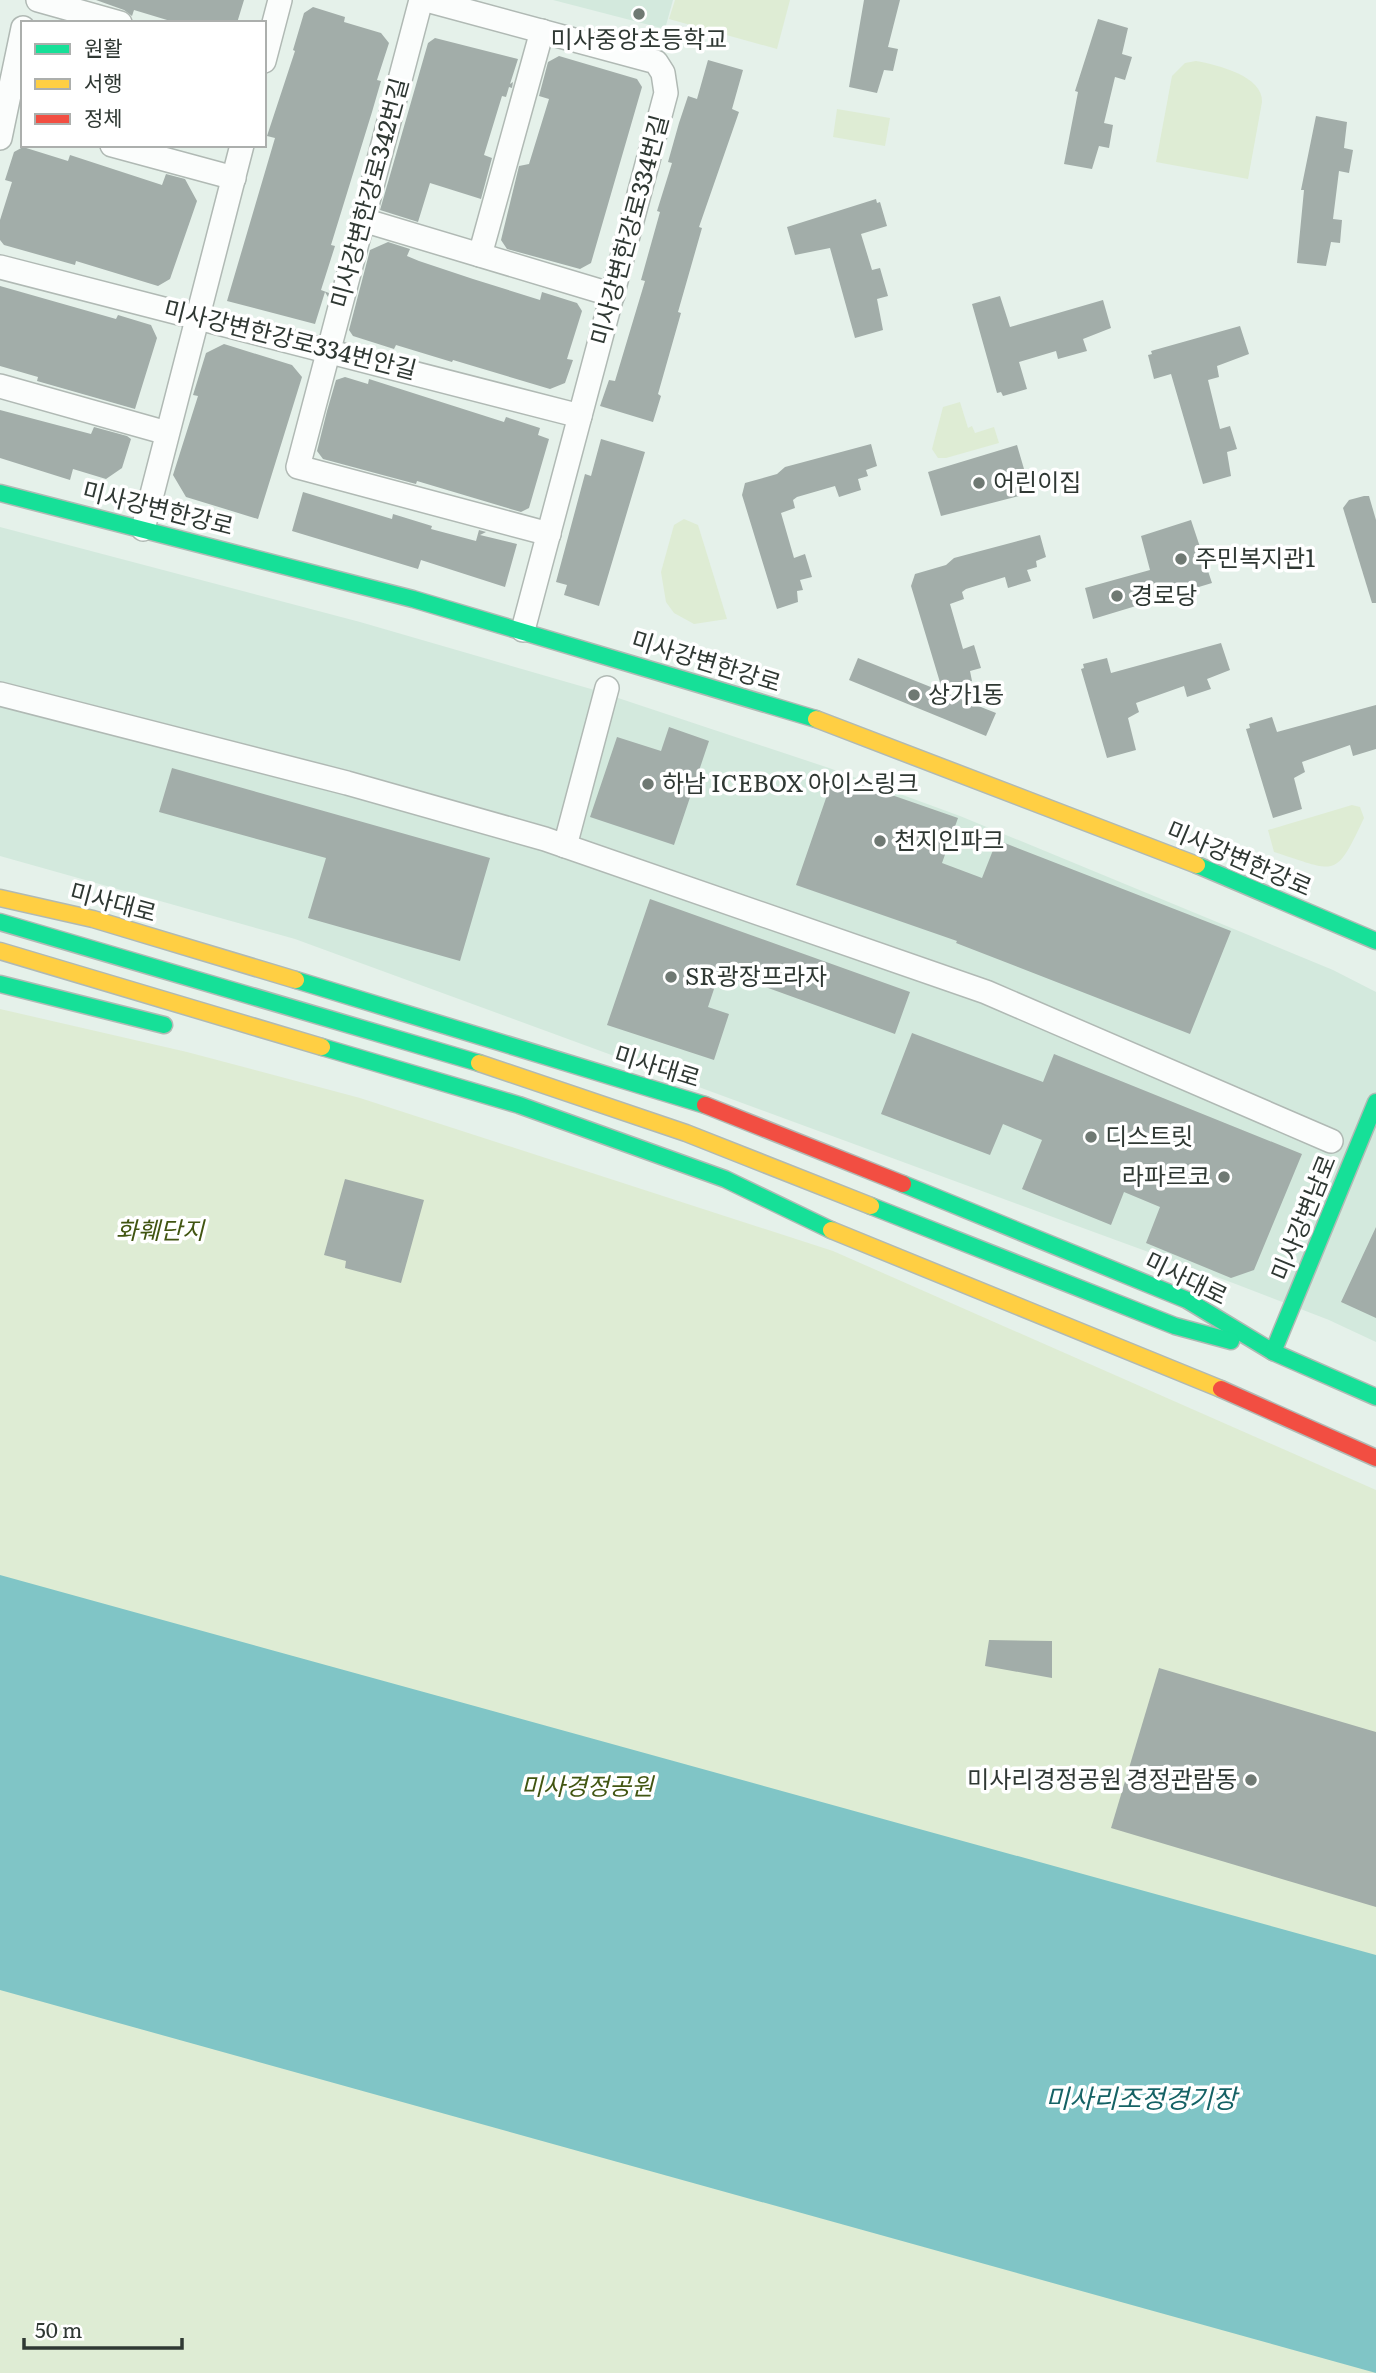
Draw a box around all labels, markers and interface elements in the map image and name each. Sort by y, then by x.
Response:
marker: 미사중앙초등학교 [631,6,647,22]
place label: 미사중앙초등학교 [551,20,727,55]
legend [21,21,266,147]
text: 원활 [84,31,123,62]
text: 서행 [84,66,123,97]
street label: 미사강변한강로342번길 [320,73,415,311]
text: 정체 [84,101,123,132]
street label: 미사강변한강로334번길 [580,110,675,348]
street label: 미사강변한강로334번안길 [161,289,421,386]
place label: 어린이집 [993,463,1081,498]
street label: 미사강변한강로 [79,471,238,542]
marker: 어린이집 [971,475,987,491]
place label: 주민복지관1 [1195,539,1315,574]
marker: 주민복지관1 [1173,551,1189,567]
place label: 경로당 [1131,576,1197,611]
marker: 경로당 [1109,588,1125,604]
street label: 미사강변한강로 [628,620,786,699]
place label: 상가1동 [928,675,1004,710]
marker: 상가1동 [906,687,922,703]
place label: 하남 ICEBOX 아이스링크 [662,764,918,799]
marker: 하남 ICEBOX 아이스링크 [640,776,656,792]
street label: 미사강변한강로 [1162,810,1318,903]
place label: 천지인파크 [894,821,1004,856]
marker: 천지인파크 [872,833,888,849]
street label: 미사대로 [66,872,161,929]
place label: SR광장프라자 [685,957,827,992]
marker: SR광장프라자 [663,969,679,985]
street label: 미사대로 [610,1035,705,1094]
place label: 디스트릿 [1105,1117,1193,1152]
marker: 디스트릿 [1083,1129,1099,1145]
street label: 미사강변남로 [1261,1149,1343,1285]
place label: 라파르코 [1122,1157,1210,1192]
marker: 라파르코 [1216,1169,1232,1185]
park label: 화훼단지 [116,1211,206,1246]
street label: 미사대로 [1140,1242,1234,1312]
place label: 미사리경정공원 경정관람동 [967,1760,1237,1795]
park label: 미사경정공원 [521,1767,655,1802]
marker: 미사리경정공원 경정관람동 [1243,1772,1259,1788]
water label: 미사리조정경기장 [1045,2077,1240,2116]
scale bar [24,2306,182,2350]
text: 50 m [35,2313,82,2344]

